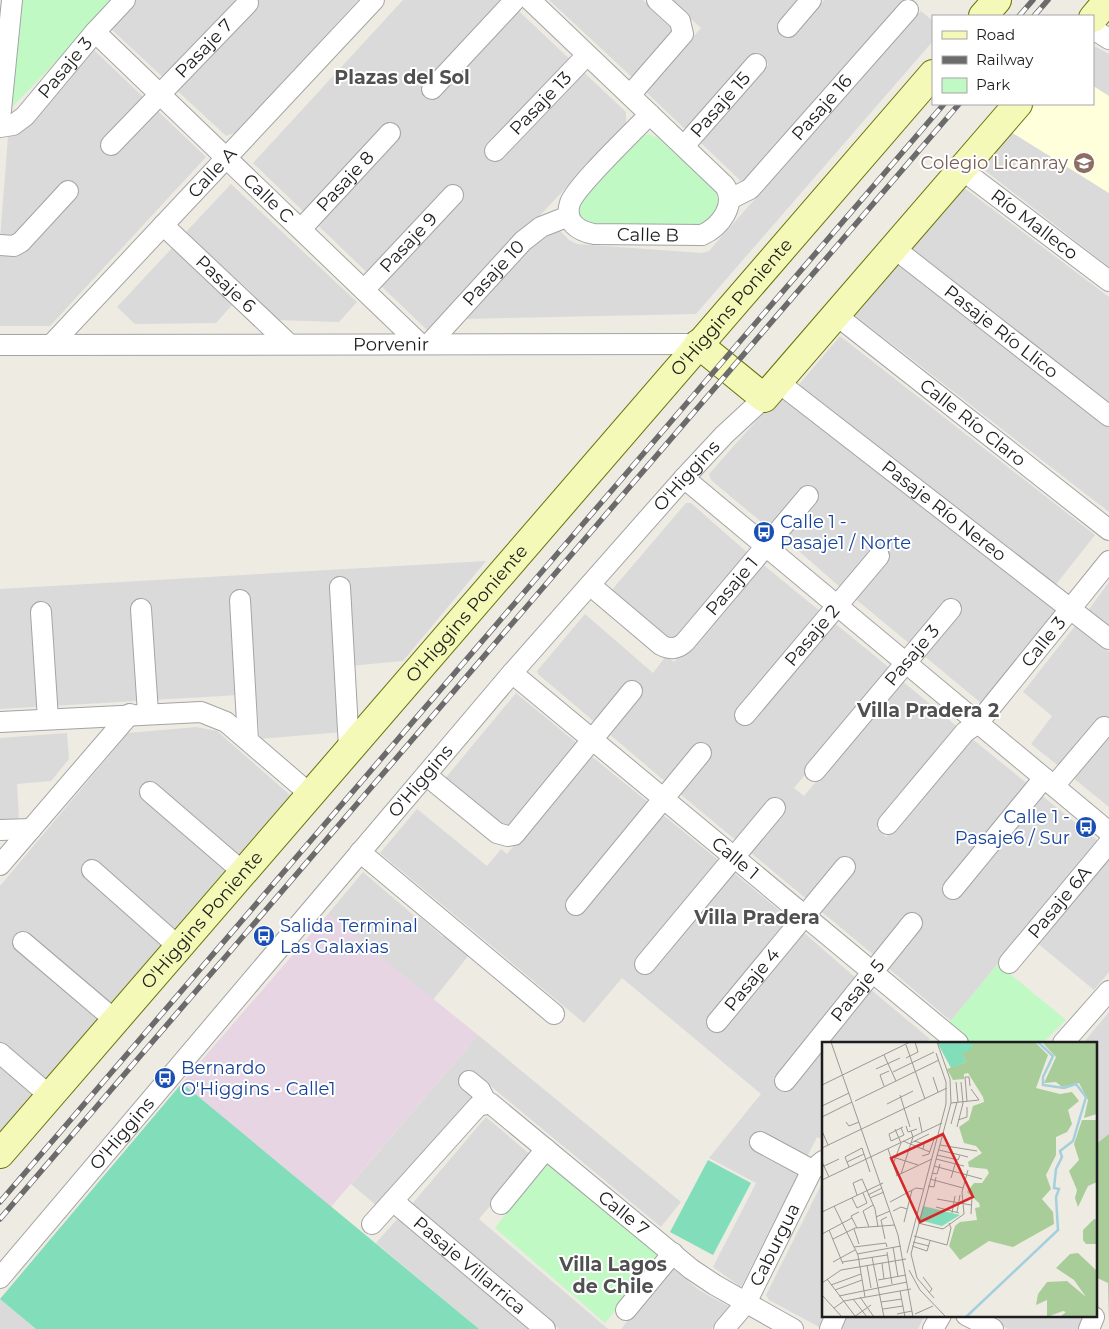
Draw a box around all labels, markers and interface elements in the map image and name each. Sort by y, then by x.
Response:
street label: Pasaje 7 [170,14,238,83]
legend [932,15,1094,105]
text: Road [976,25,1015,44]
street label: Pasaje 3 [33,32,97,103]
text: Railway [976,50,1034,69]
district label: Plazas del Sol [334,66,470,89]
street label: Pasaje 13 [505,67,576,140]
street label: Pasaje 15 [686,67,755,142]
street label: Pasaje 16 [787,70,857,145]
text: Park [976,75,1010,94]
street label: Calle A [183,143,241,203]
street label: Pasaje 8 [312,146,379,216]
school or university icon: Colegio Licanray [1072,151,1096,175]
place label: Colegio Licanray [921,152,1068,174]
street label: Calle C [238,169,298,228]
street label: Río Malleco [986,185,1082,265]
street label: Pasaje 9 [375,208,442,277]
street label: Calle B [617,223,679,247]
street label: O'Higgins Poniente [666,234,797,381]
street label: Pasaje 10 [458,236,529,311]
street label: Pasaje 6 [191,251,260,318]
street label: Pasaje Río Llico [940,280,1063,383]
street label: Porvenir [353,333,429,355]
street label: Calle Río Claro [915,374,1030,471]
street label: O'Higgins [649,435,725,516]
street label: Pasaje Río Nereo [877,456,1011,566]
place label: Calle 1 - Pasaje1 / Norte [780,511,911,554]
bus stop icon: Calle 1 - Pasaje1 / Norte [752,520,776,544]
street label: O'Higgins Poniente [401,540,532,687]
street label: Pasaje 1 [701,553,763,620]
street label: Pasaje 2 [780,600,844,671]
street label: Calle 3 [1017,612,1071,672]
street label: Pasaje 3 [880,620,944,691]
district label: Villa Pradera 2 [856,699,999,722]
street label: O'Higgins [384,740,458,822]
place label: Calle 1 - Pasaje6 / Sur [955,806,1070,849]
bus stop icon: Calle 1 - Pasaje6 / Sur [1074,815,1098,839]
street label: Calle 1 [707,832,763,884]
street label: O'Higgins Poniente [136,847,268,994]
street label: Pasaje 6A [1023,862,1096,943]
district label: Villa Pradera [693,906,820,929]
place label: Salida Terminal Las Galaxias [280,915,418,958]
bus stop icon: Salida Terminal Las Galaxias [252,924,276,948]
street label: Pasaje 4 [720,944,784,1016]
street label: Pasaje 5 [826,955,889,1026]
inset map [822,1042,1096,1316]
place label: Bernardo O'Higgins - Calle1 [181,1057,335,1100]
bus stop icon: Bernardo O'Higgins - Calle1 [153,1066,177,1090]
street label: O'Higgins [85,1093,159,1175]
street label: Calle 7 [594,1186,653,1240]
street label: Caburgua [745,1200,805,1290]
street label: Pasaje Villarrica [409,1212,530,1319]
district label: Villa Lagos de Chile [558,1253,667,1298]

